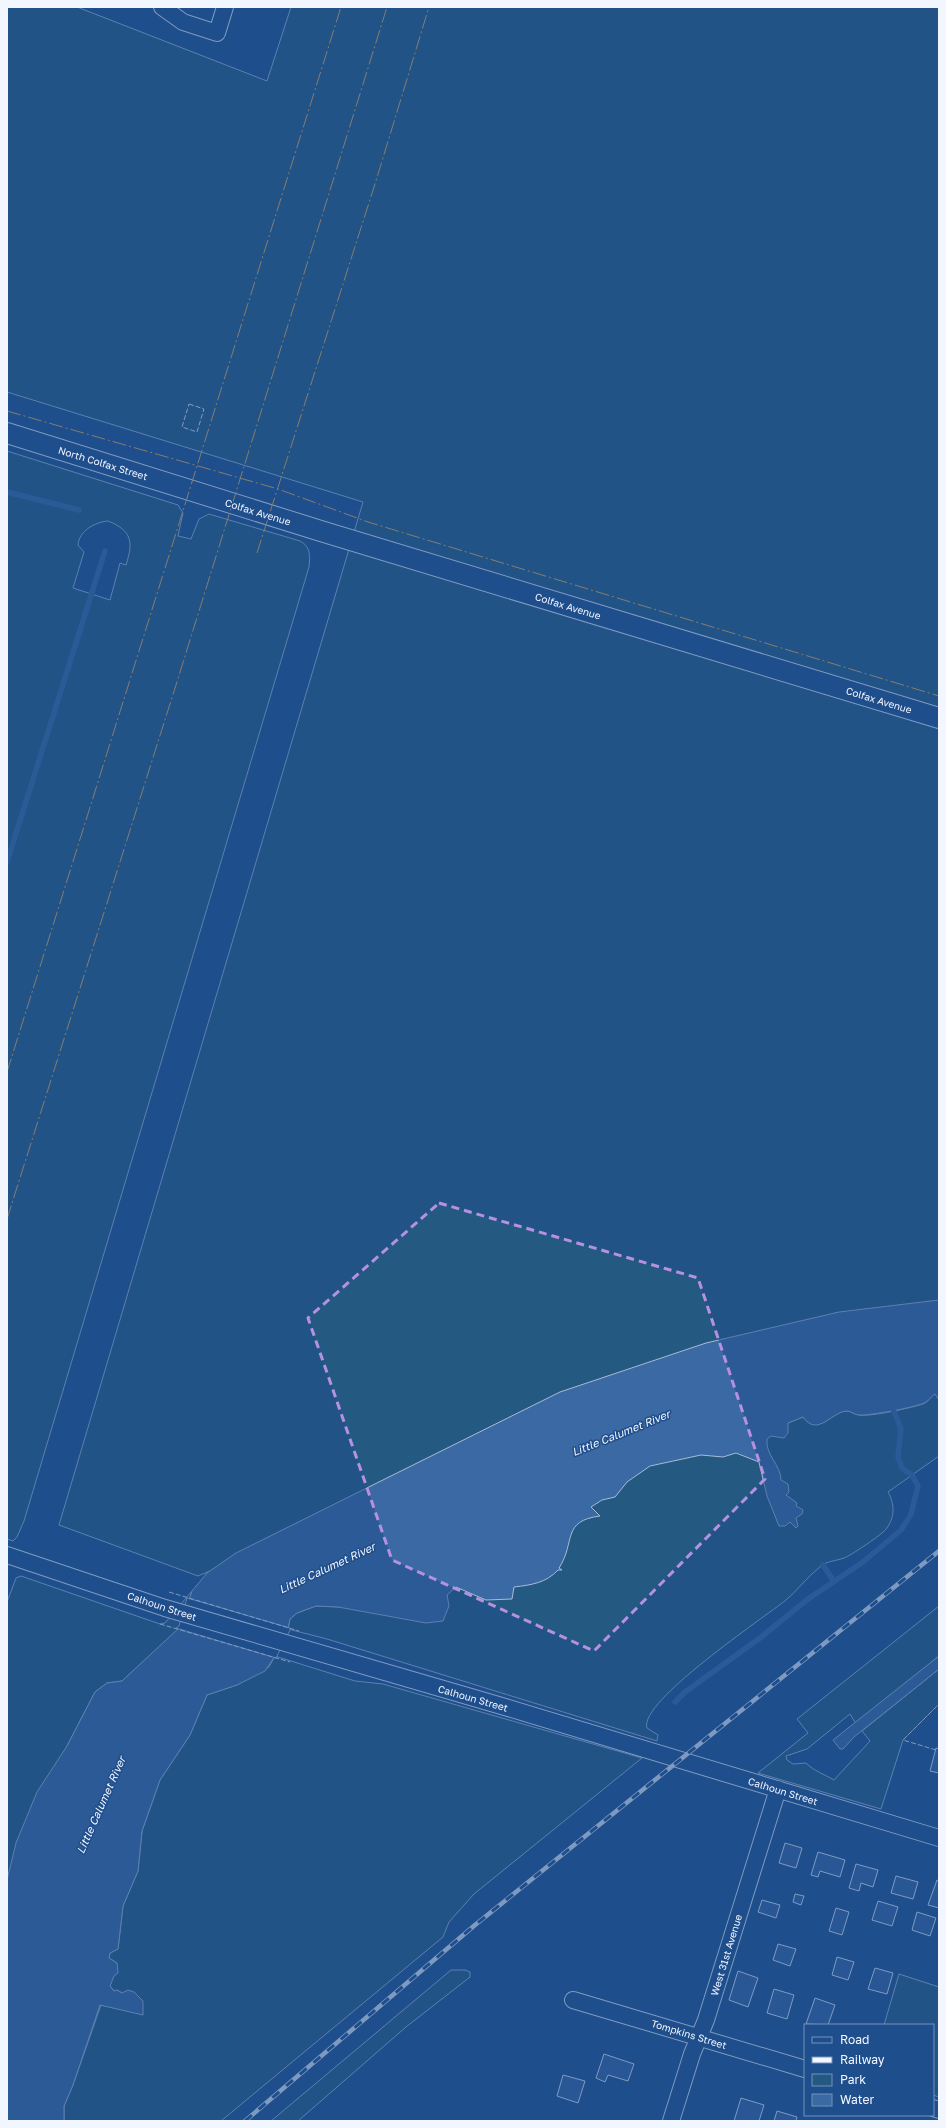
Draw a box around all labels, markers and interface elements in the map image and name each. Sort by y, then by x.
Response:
street label: North Colfax Street [57,444,149,482]
street label: Colfax Avenue [224,496,293,528]
street label: Colfax Avenue [534,590,603,622]
street label: Colfax Avenue [845,684,914,716]
water label: Little Calumet River [570,1406,673,1458]
water label: Little Calumet River [277,1539,378,1596]
street label: Calhoun Street [126,1589,198,1623]
street label: Calhoun Street [437,1682,509,1714]
water label: Little Calumet River [73,1753,128,1855]
street label: Calhoun Street [747,1775,819,1807]
street label: West 31st Avenue [708,1913,744,1997]
street label: Tompkins Street [650,2017,728,2051]
legend [804,2024,934,2116]
text: Road [840,2032,869,2047]
text: Railway [840,2052,885,2067]
text: Park [840,2072,866,2087]
text: Water [840,2092,874,2107]

